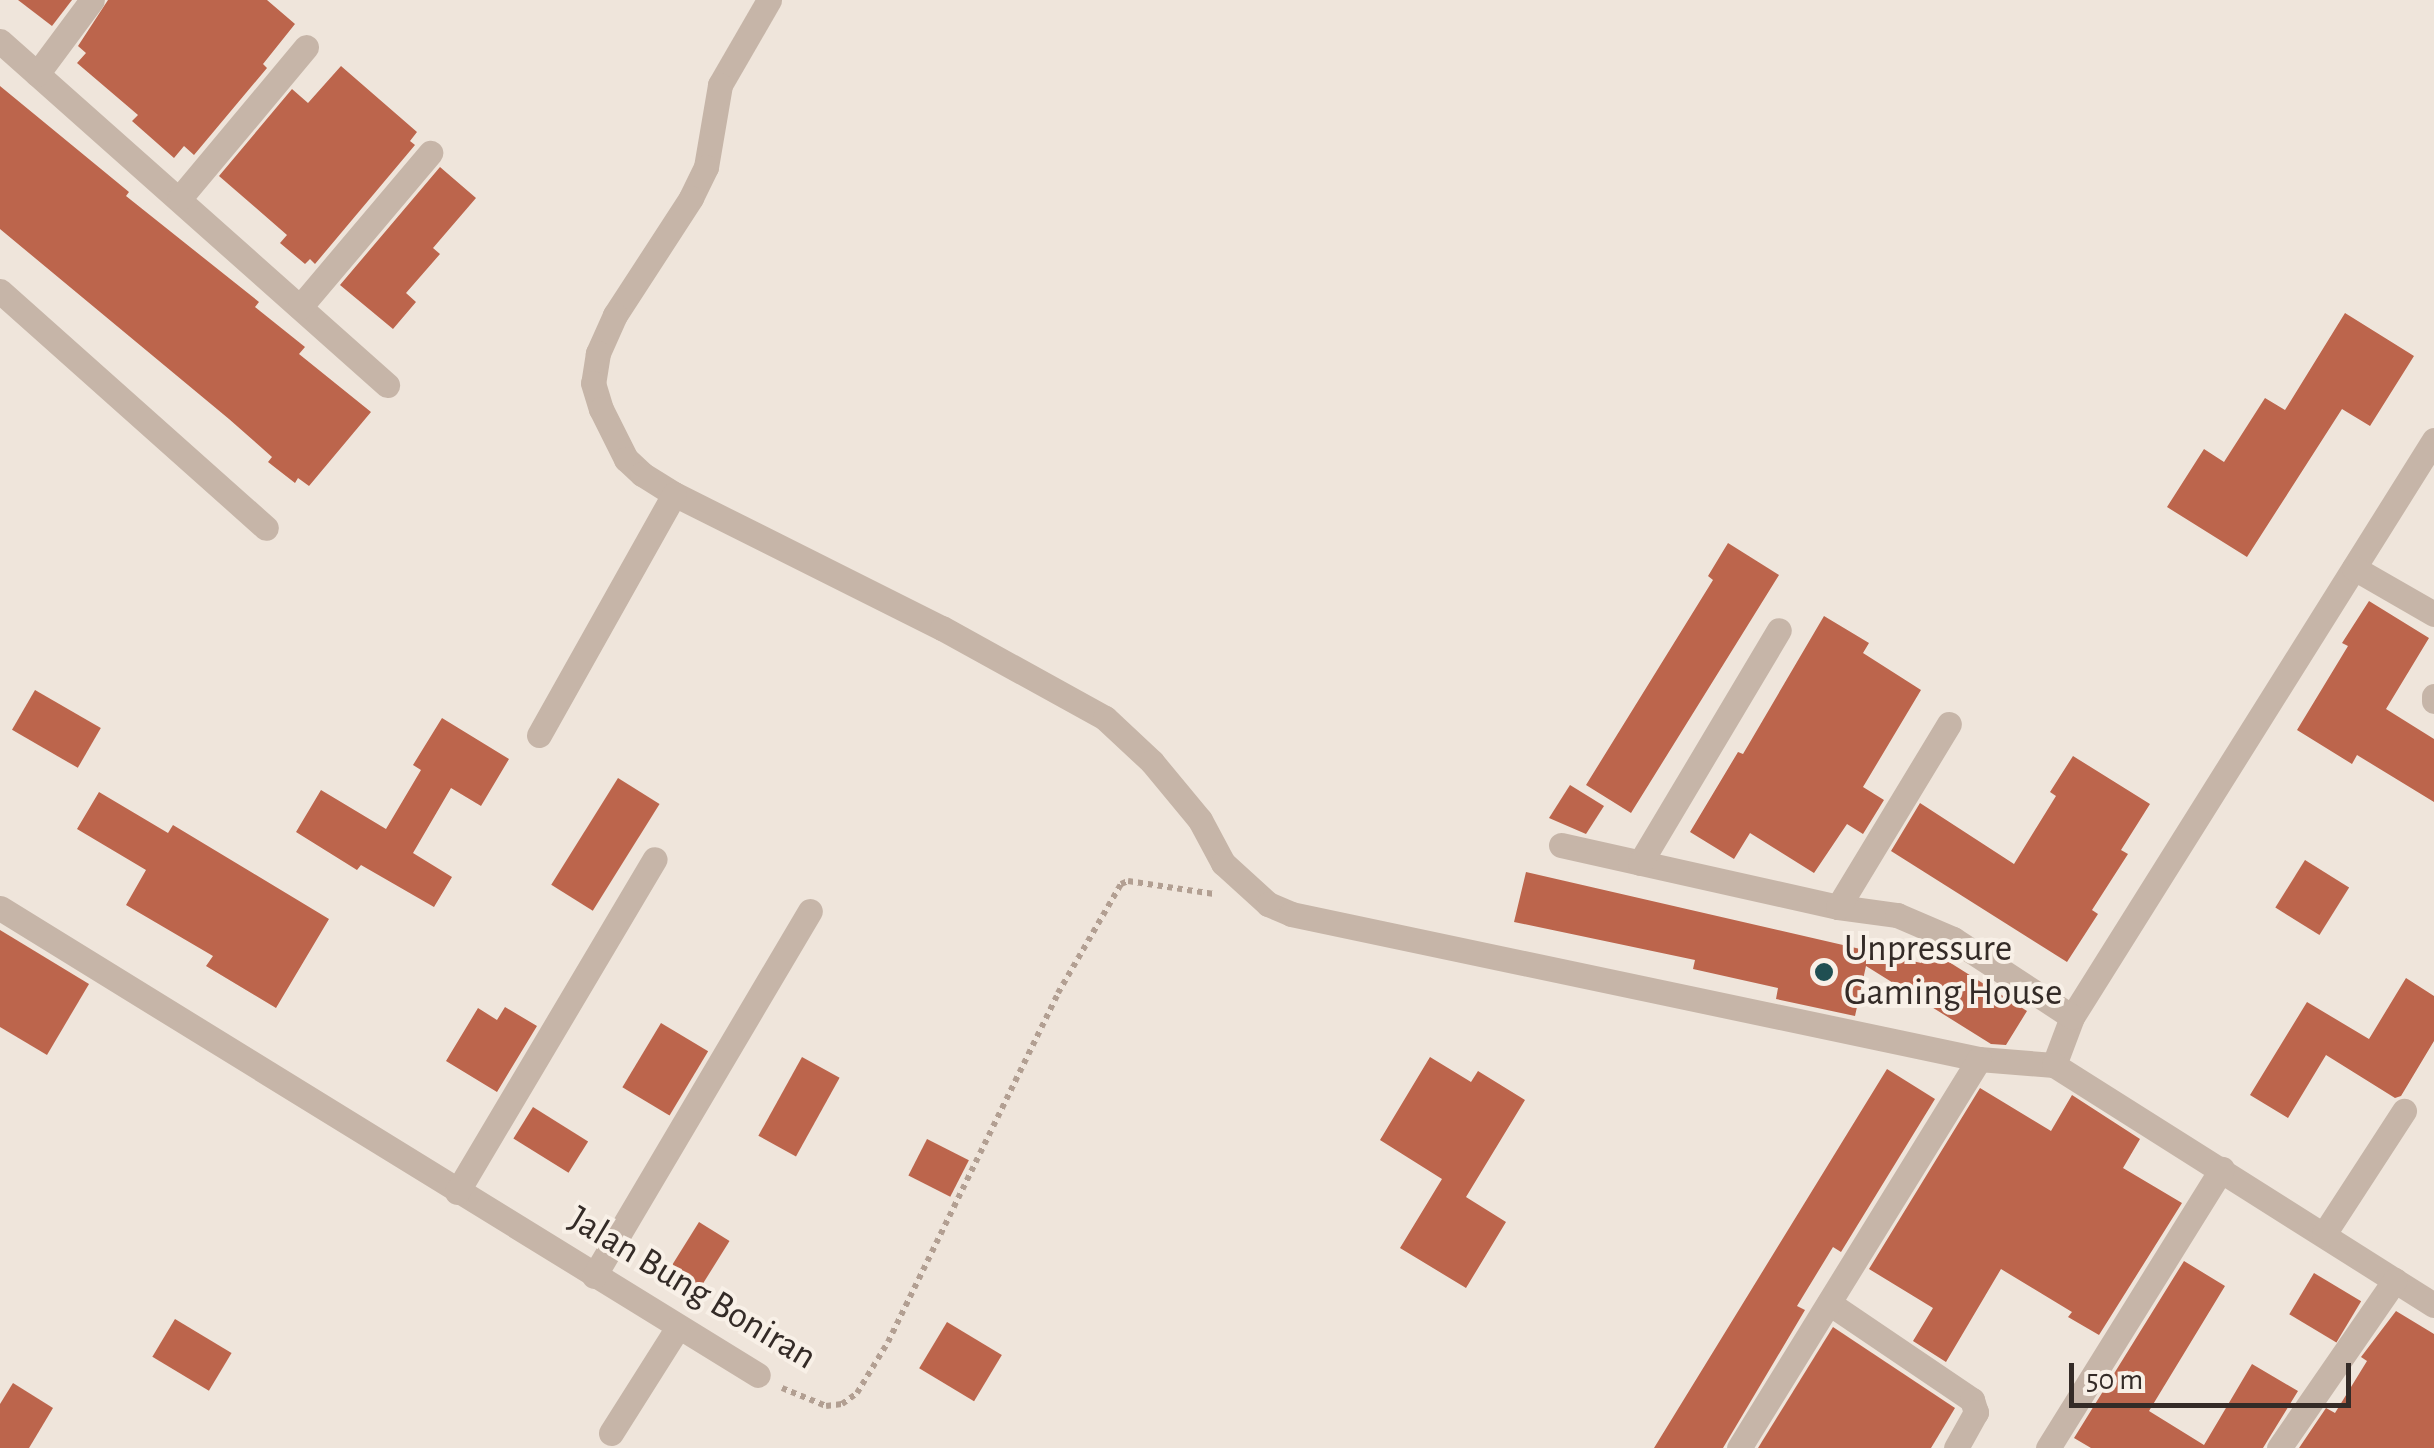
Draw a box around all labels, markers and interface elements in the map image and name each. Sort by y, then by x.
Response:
place label: Unpressure Gaming House [1844,927,2062,1016]
marker: Unpressure Gaming House [1813,961,1835,983]
street label: Jalan Bung Boniran [560,1197,824,1381]
scale bar [2074,1343,2356,1405]
text: 50 m [2086,1365,2143,1395]

